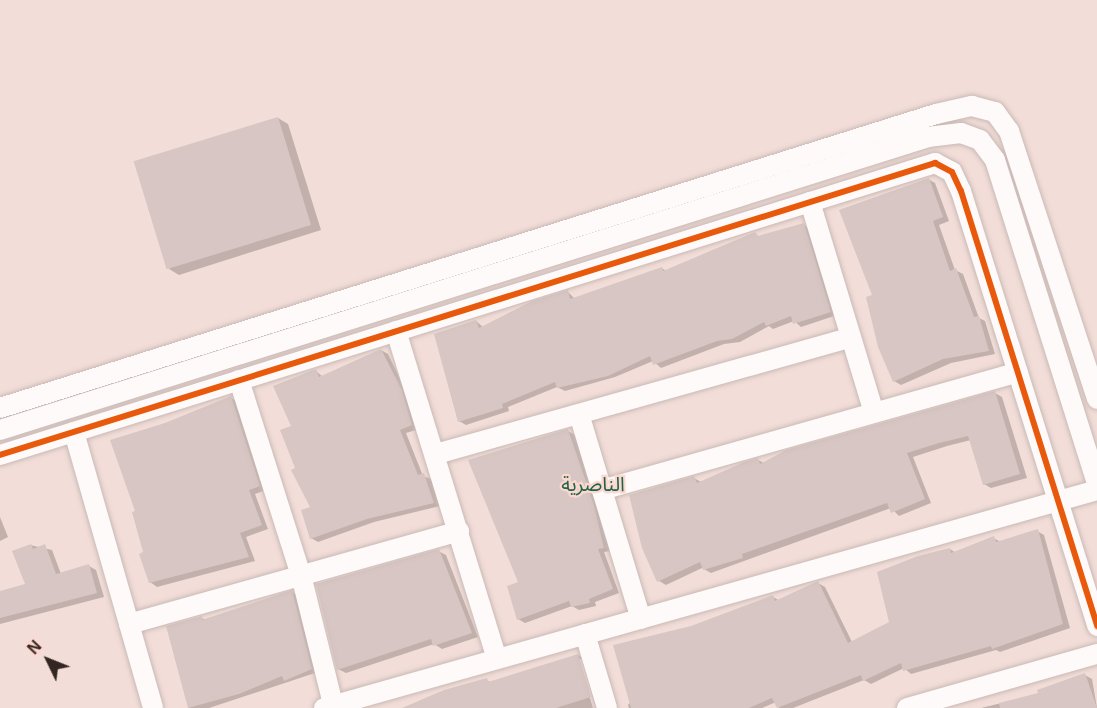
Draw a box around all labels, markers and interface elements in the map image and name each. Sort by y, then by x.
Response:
district label: الناصرية [561,472,625,496]
north arrow [18,630,78,690]
text: N [24,637,45,657]

